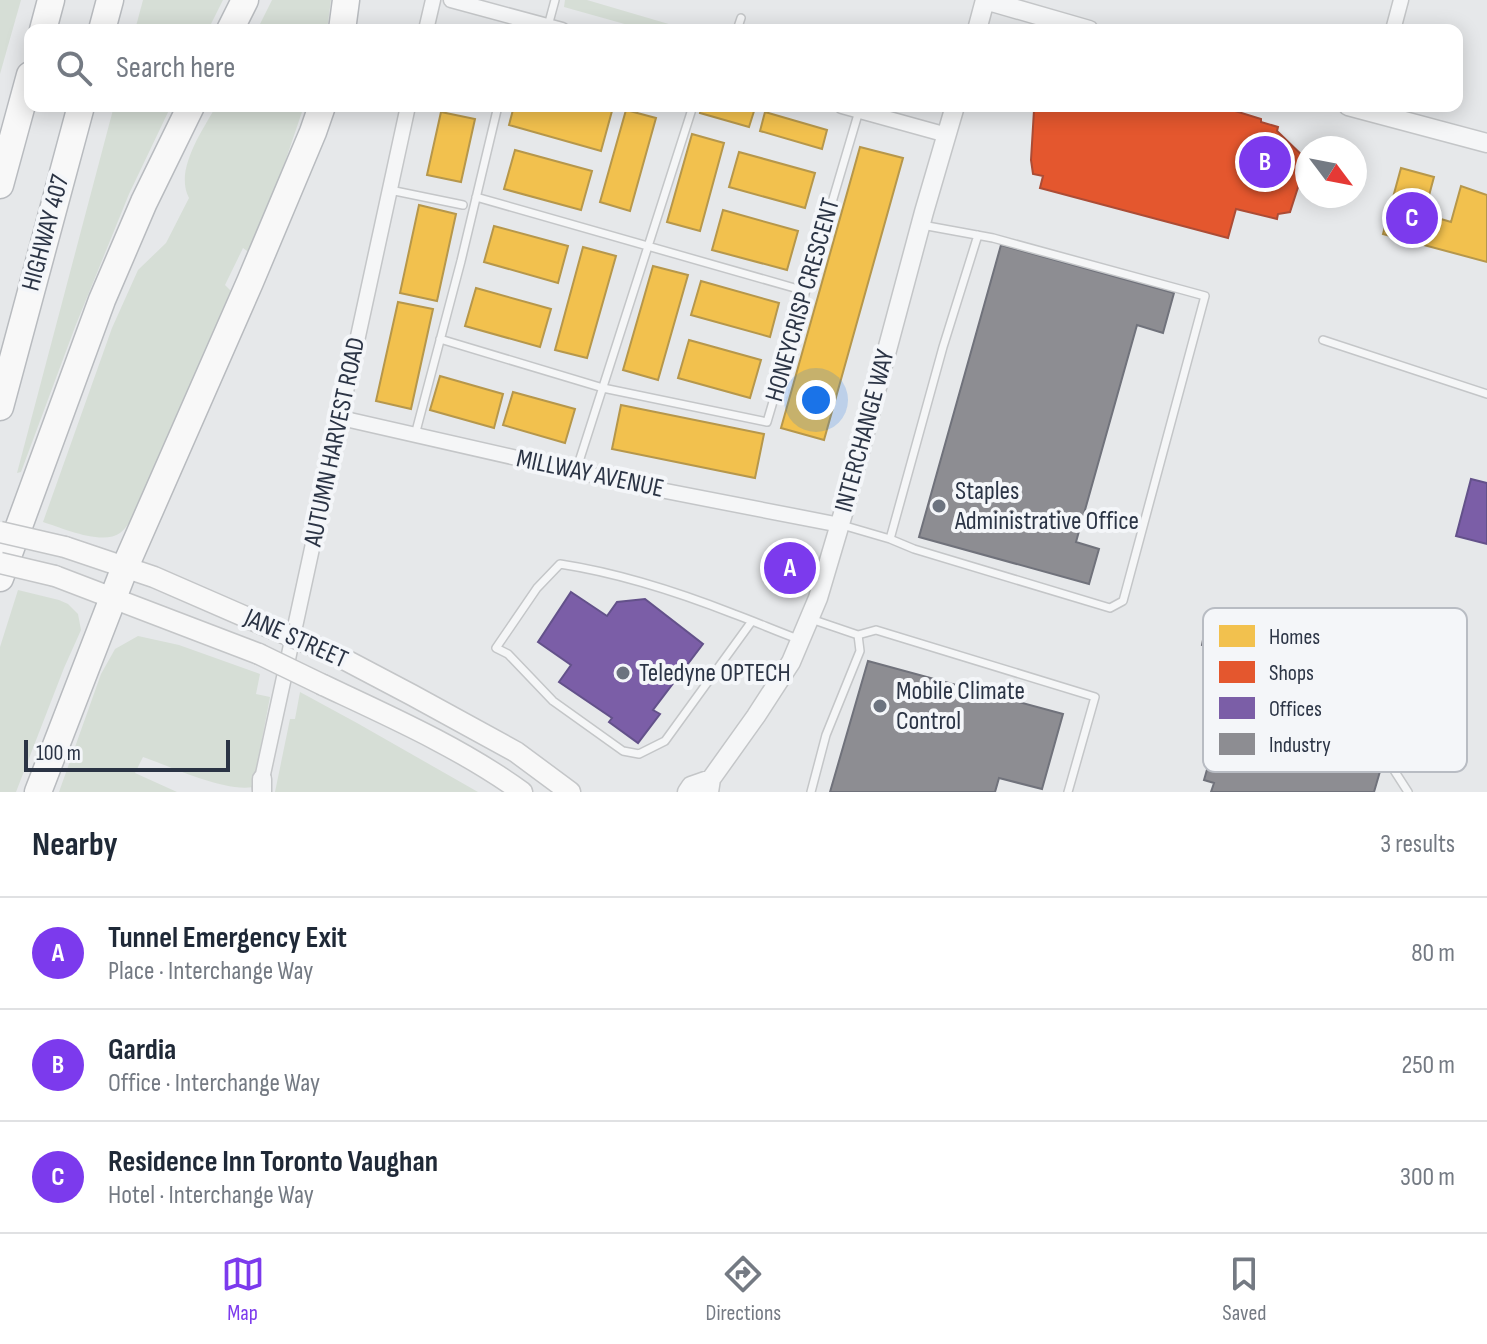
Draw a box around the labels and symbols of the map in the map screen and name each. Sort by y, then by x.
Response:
pin: B [1239,132,1291,192]
north arrow [1295,136,1367,208]
street label: HIGHWAY 407 [16,171,77,294]
pin: C [1386,188,1438,248]
street label: HONEYCRISP CRESCENT [759,195,847,405]
street label: AUTUMN HARVEST ROAD [298,335,372,550]
street label: INTERCHANGE WAY [828,346,902,516]
your location [796,380,836,420]
street label: MILLWAY AVENUE [513,443,667,505]
place label: Staples Administrative Office [954,476,1139,537]
marker: Staples Administrative Office [930,497,948,515]
pin: A [764,538,816,598]
street label: JANE STREET [239,602,353,676]
legend [1203,608,1467,772]
text: Homes [1269,624,1320,651]
place label: Teledyne OPTECH [639,658,791,689]
text: Shops [1269,660,1314,687]
marker: Teledyne OPTECH [614,664,632,682]
place label: Mobile Climate Control [896,676,1025,737]
text: Offices [1269,696,1322,723]
marker: Mobile Climate Control [871,697,889,715]
text: Industry [1269,732,1331,759]
scale bar [24,736,230,772]

